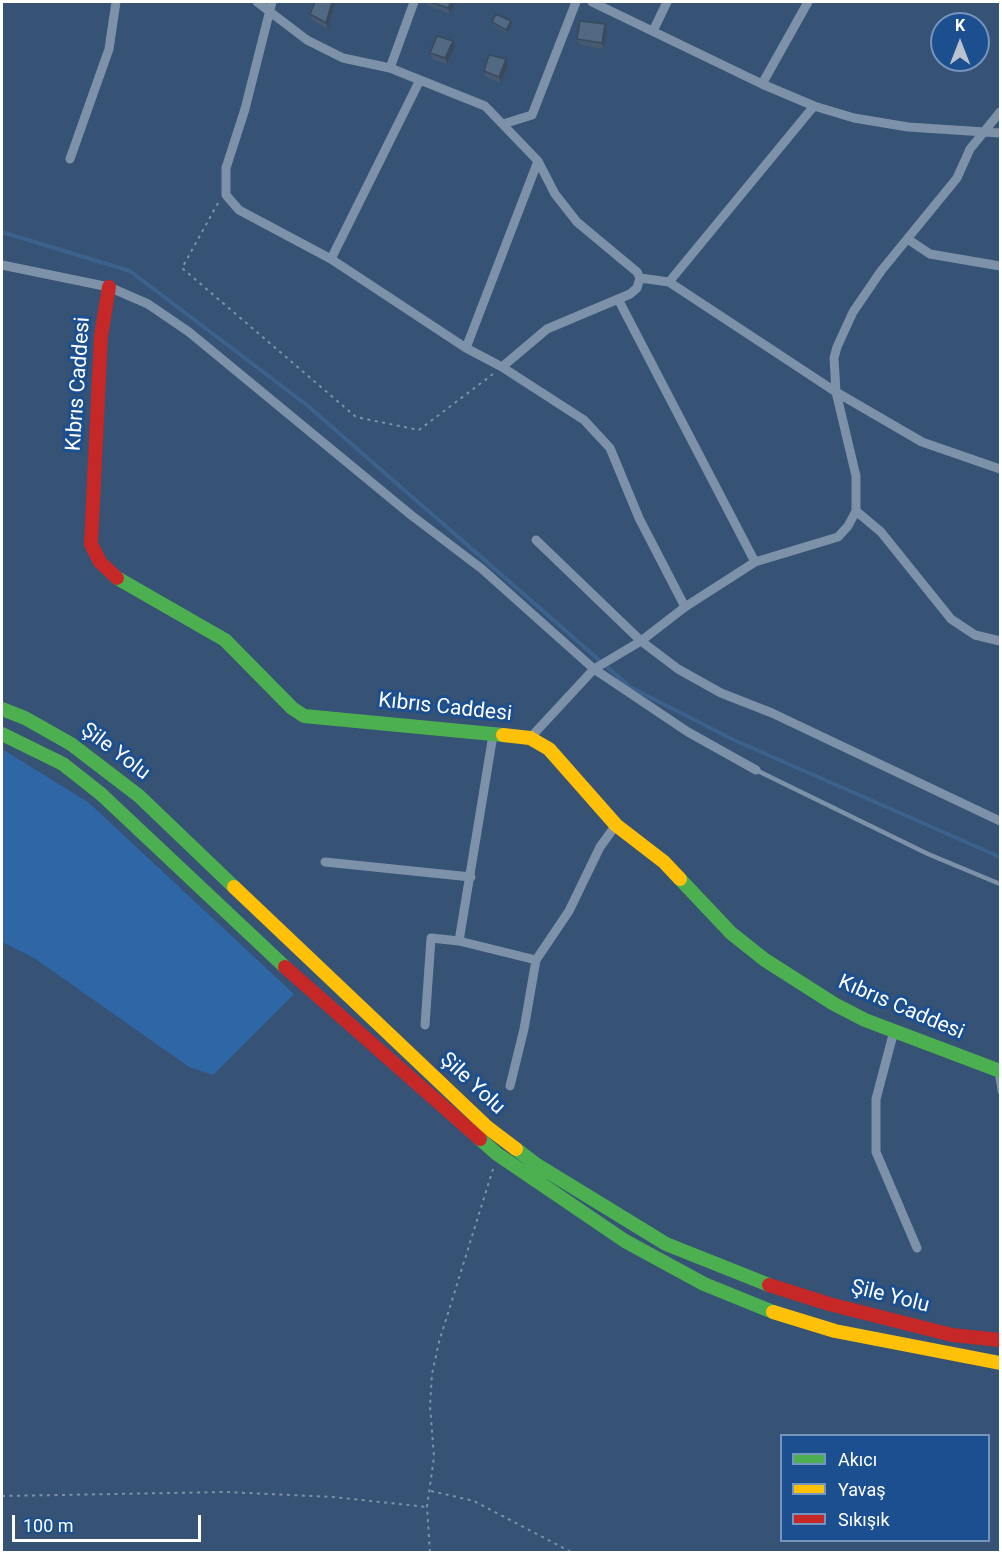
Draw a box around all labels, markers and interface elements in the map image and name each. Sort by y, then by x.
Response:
north arrow [930,12,990,72]
text: K [955,16,965,35]
street label: Kıbrıs Caddesi [62,316,96,452]
street label: Kıbrıs Caddesi [377,688,513,728]
street label: Şile Yolu [76,718,154,786]
street label: Kıbrıs Caddesi [834,970,968,1046]
street label: Şile Yolu [434,1048,510,1120]
street label: Şile Yolu [848,1275,932,1319]
legend [780,1434,990,1542]
text: Akıcı [838,1449,877,1470]
text: Yavaş [838,1479,886,1500]
scale bar [15,1503,204,1541]
text: Sıkışık [838,1509,890,1530]
text: 100 m [23,1515,74,1536]

